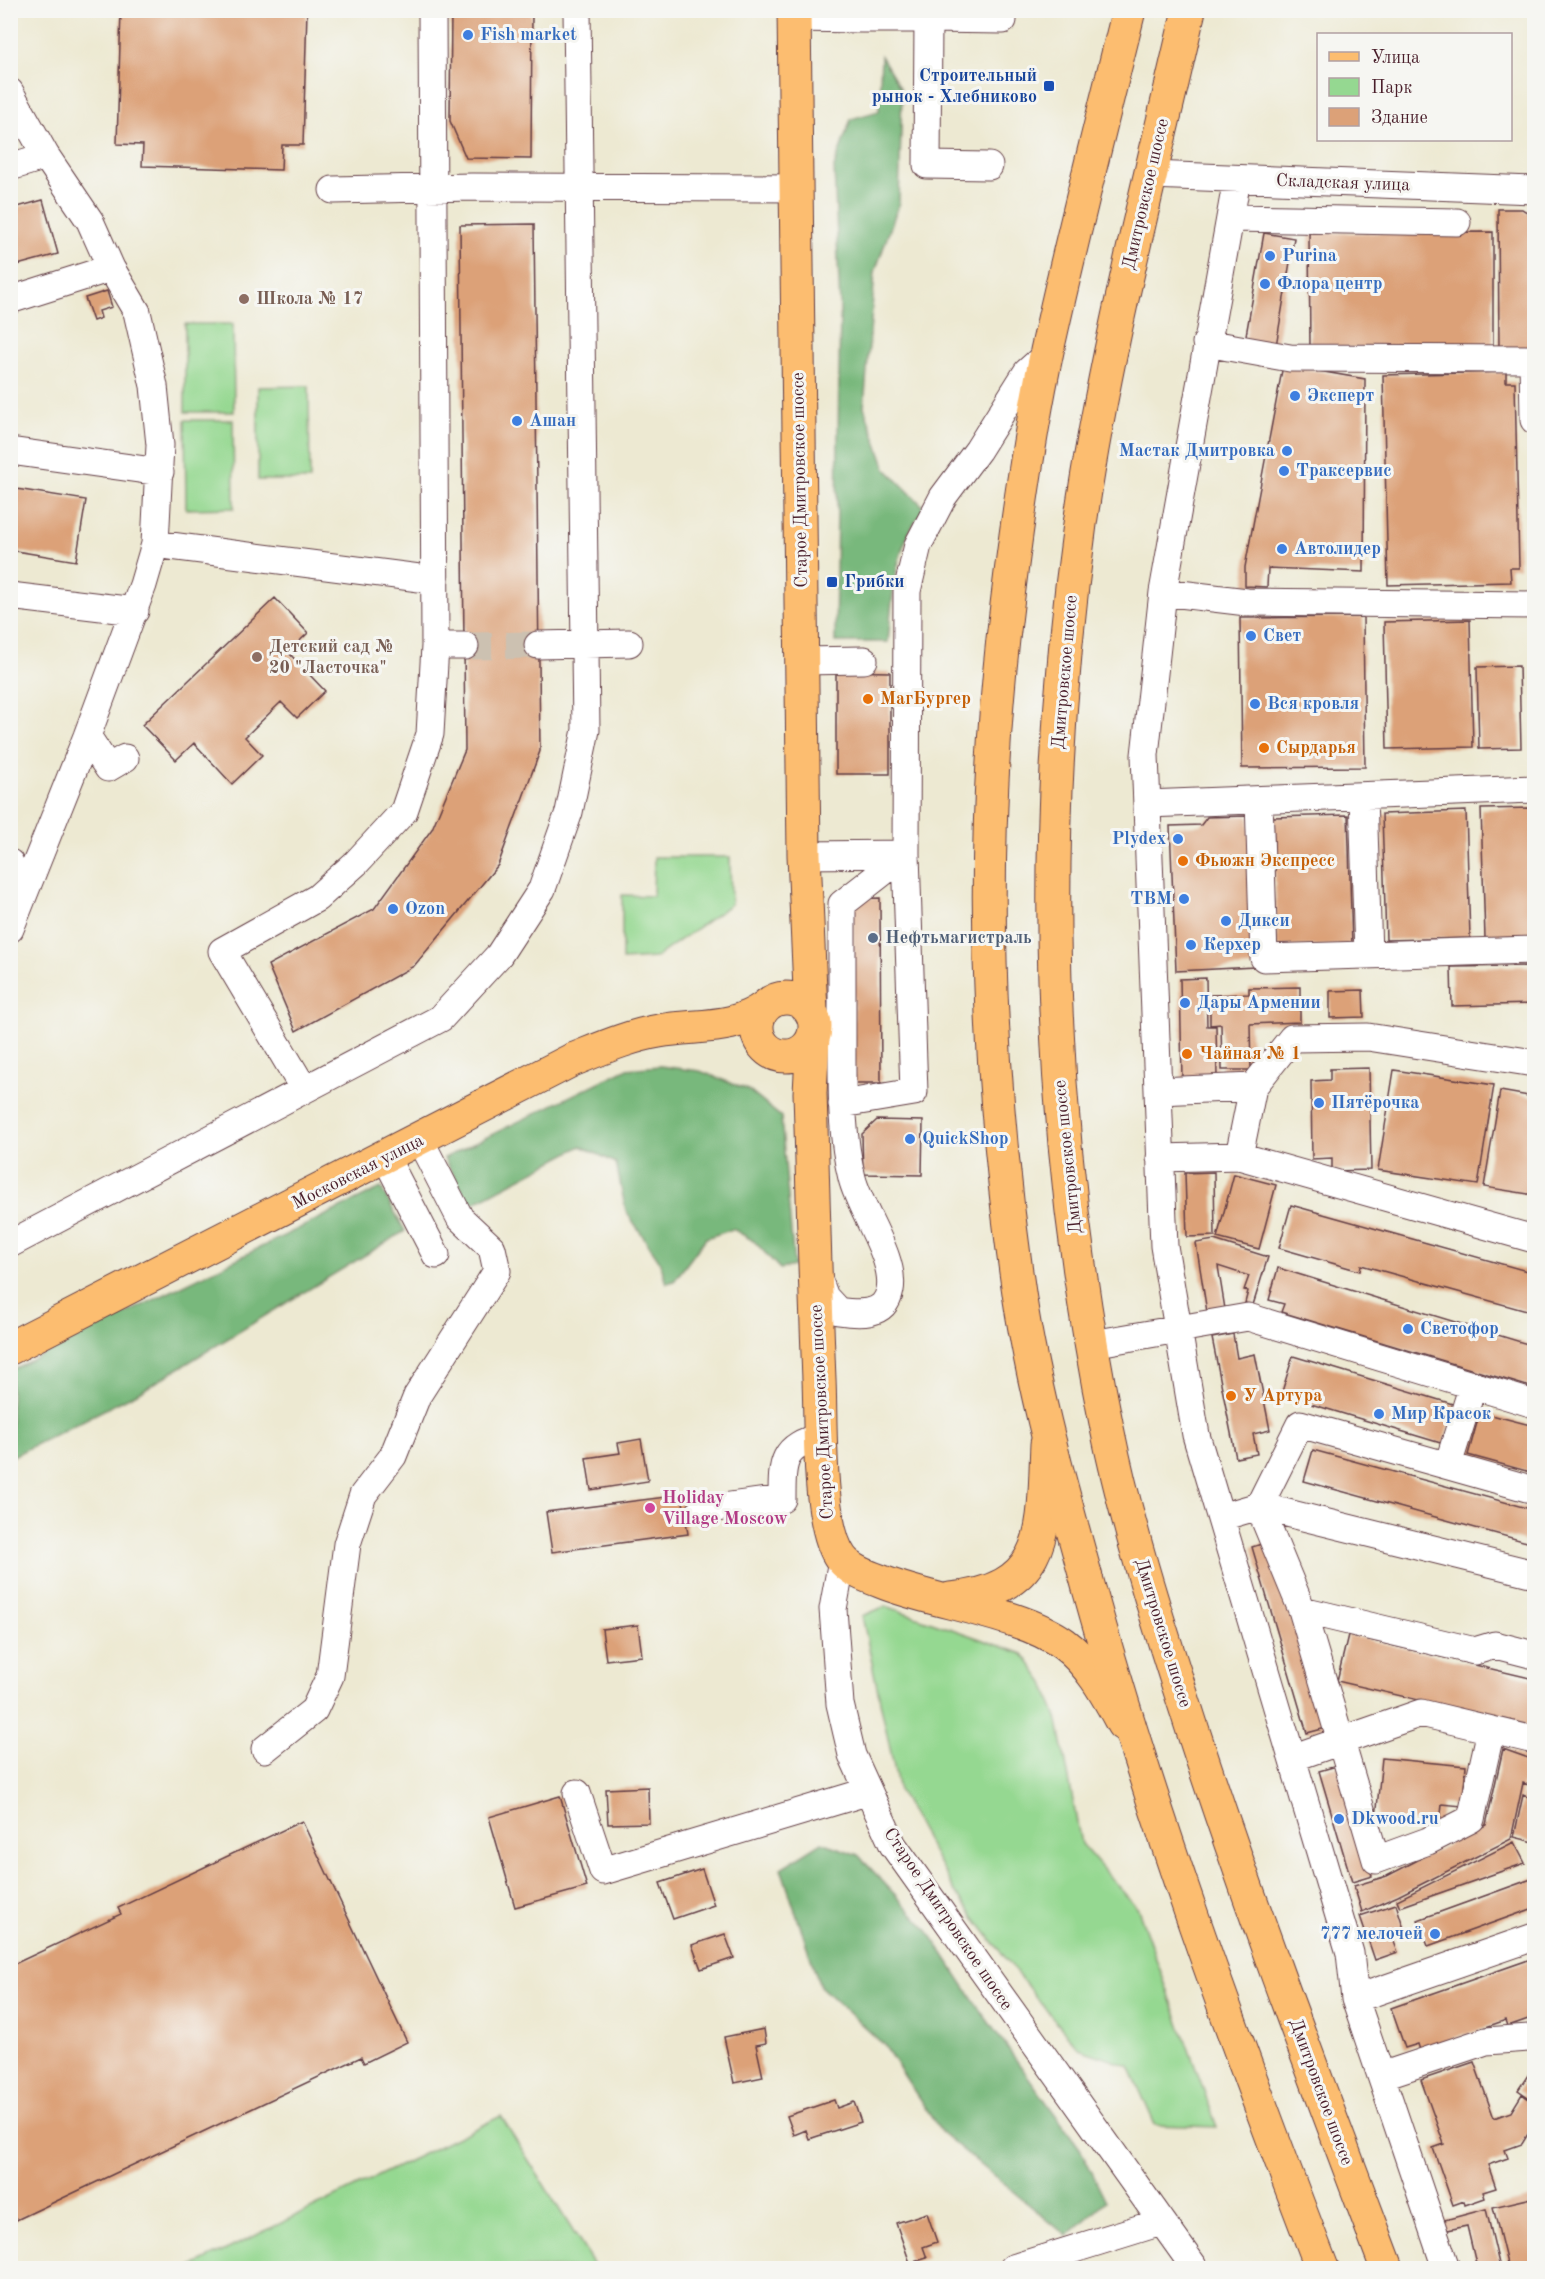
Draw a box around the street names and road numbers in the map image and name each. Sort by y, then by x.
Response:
street label: Дмитровское шоссе [1120,117,1172,271]
street label: Складская улица [1276,172,1410,194]
street label: Старое Дмитровское шоссе [789,372,811,588]
street label: Дмитровское шоссе [1049,594,1081,750]
street label: Дмитровское шоссе [1051,1079,1085,1235]
street label: Московская улица [289,1131,427,1213]
street label: Старое Дмитровское шоссе [807,1304,837,1520]
street label: Дмитровское шоссе [1132,1556,1194,1710]
street label: Старое Дмитровское шоссе [880,1825,1016,2013]
street label: Дмитровское шоссе [1286,2016,1356,2168]

